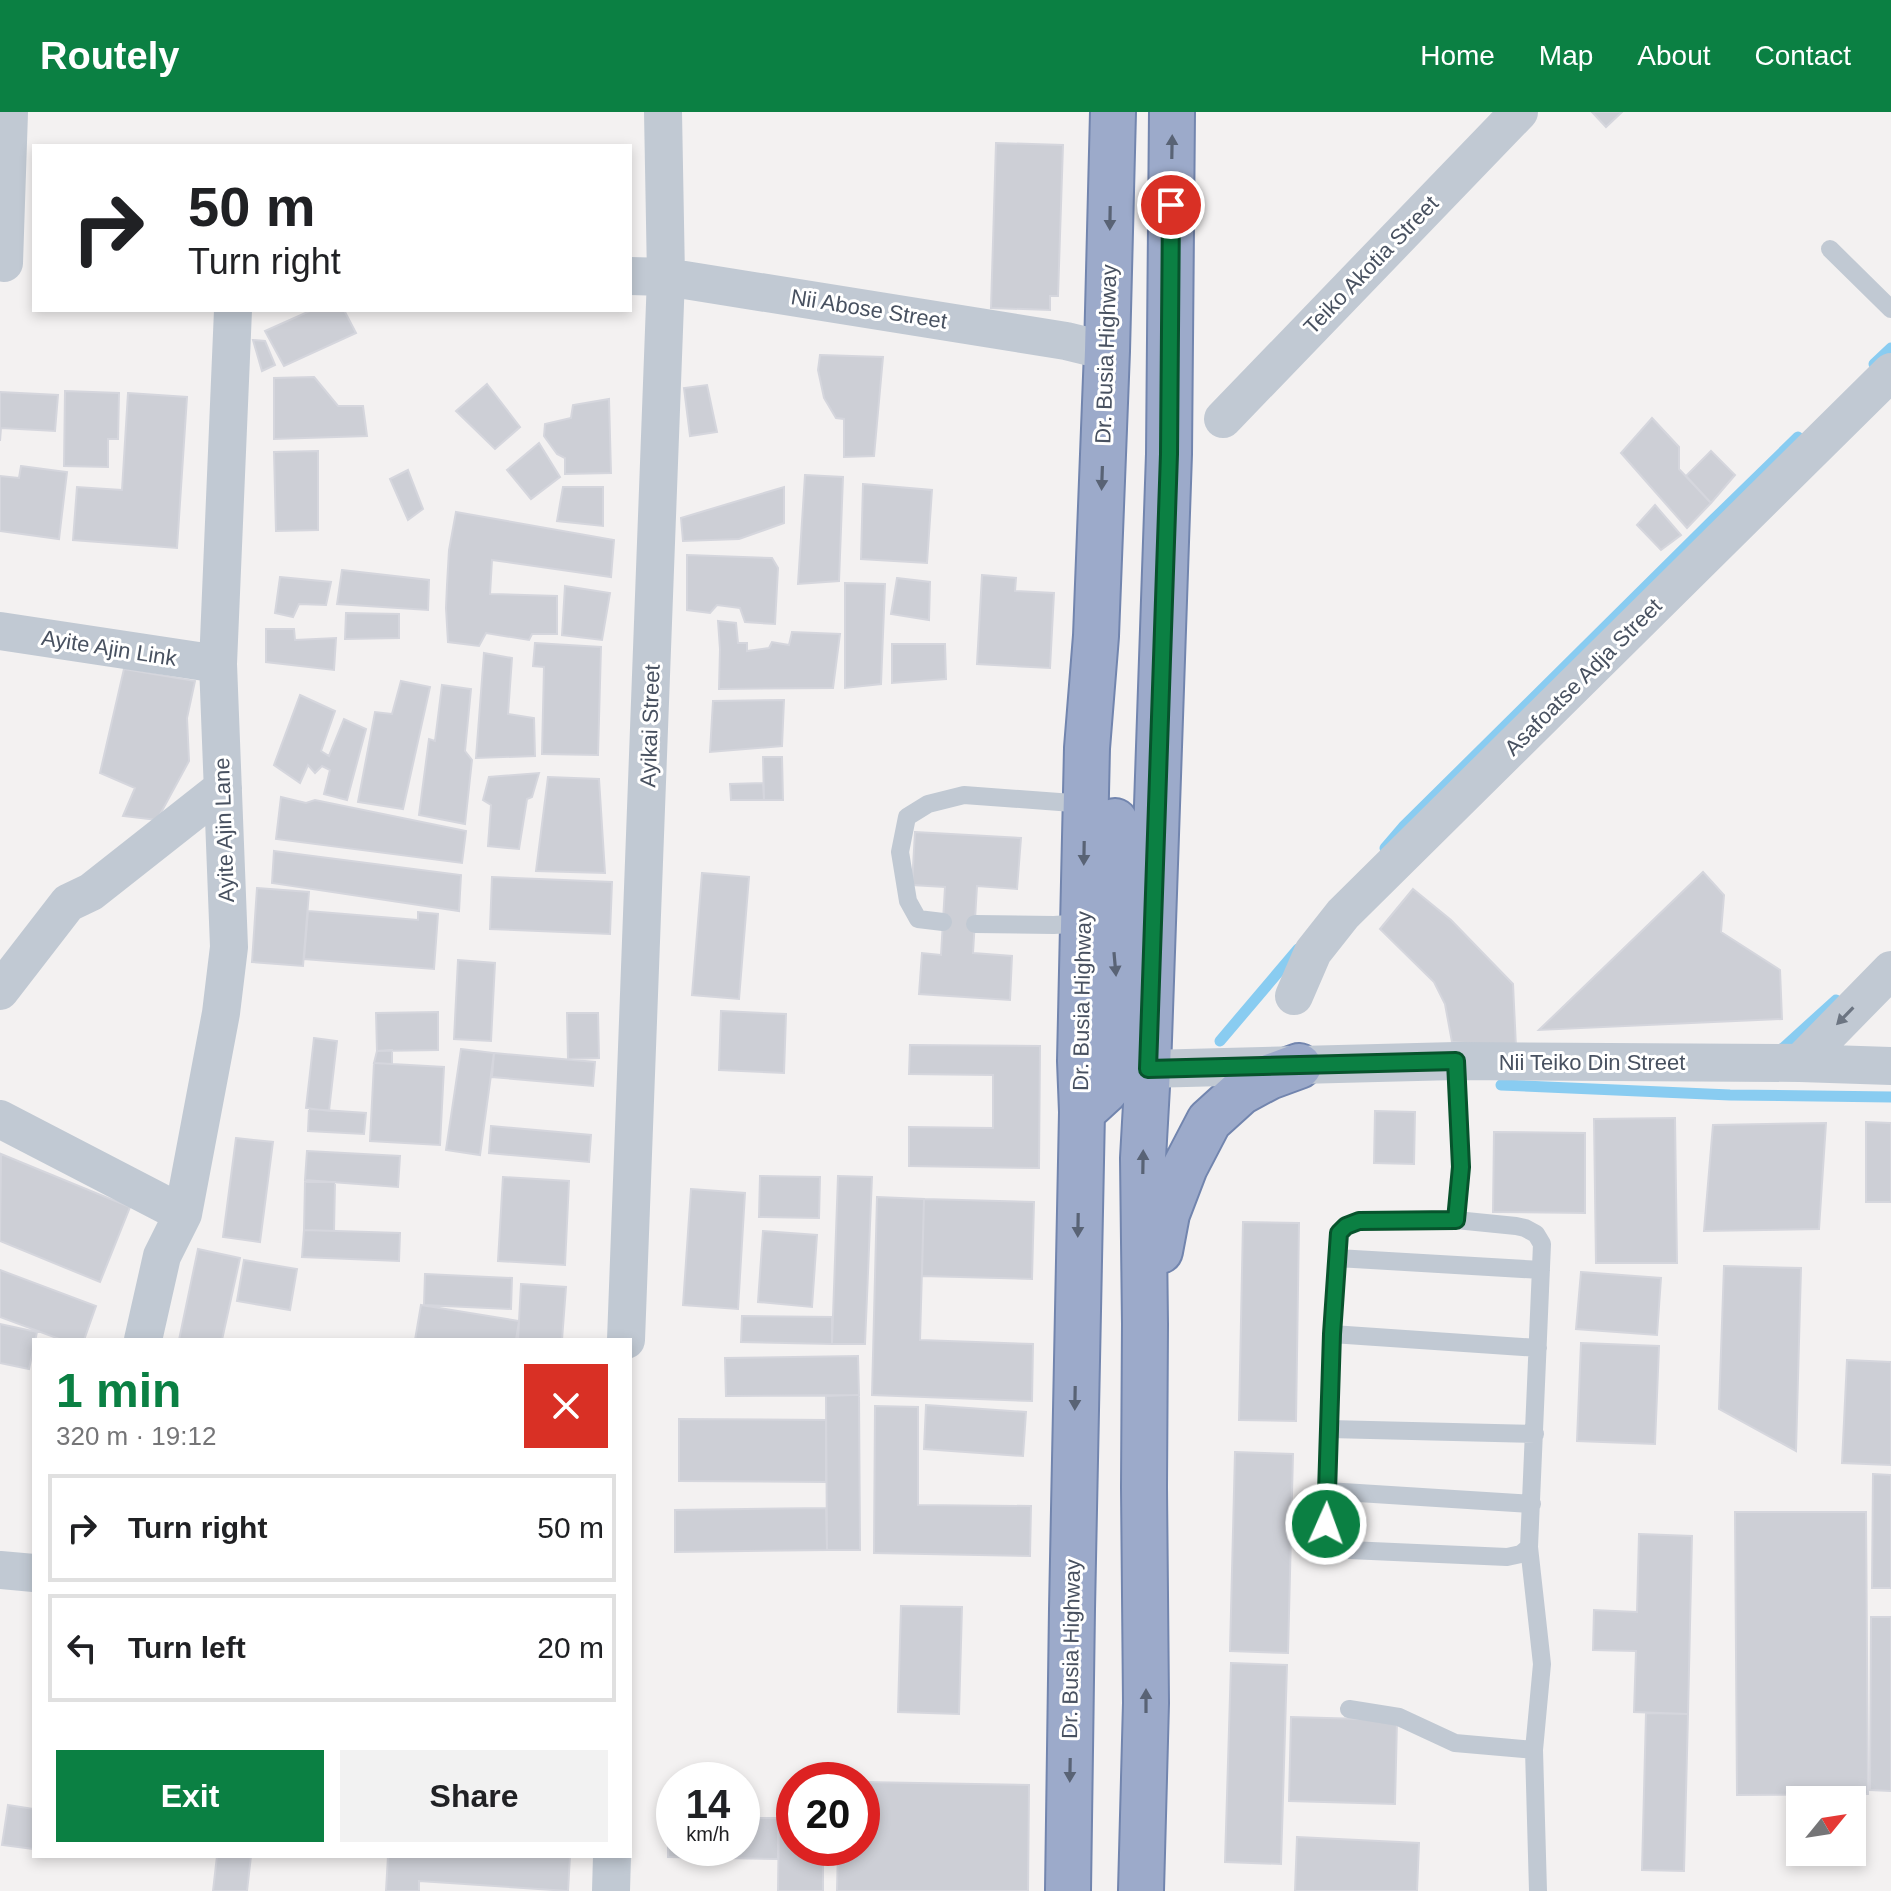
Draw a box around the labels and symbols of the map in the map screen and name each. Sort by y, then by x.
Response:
one-way arrow [1166,134,1178,159]
pin [1137,171,1205,239]
street label: Teiko Akotia Street [1299,191,1443,339]
one-way arrow [1104,206,1117,231]
street label: Dr. Busia Highway [1090,264,1122,444]
street label: Nii Abose Street [789,284,949,334]
one-way arrow [1095,466,1108,491]
street label: Asafoatse Adja Street [1499,593,1667,761]
street label: Ayite Ajin Link [40,625,179,671]
street label: Ayikai Street [635,664,665,788]
street label: Ayite Ajin Lane [209,757,239,903]
one-way arrow [1078,841,1091,866]
street label: Dr. Busia Highway [1068,911,1096,1091]
one-way arrow [1109,952,1122,977]
one-way arrow [1837,1006,1855,1025]
street label: Nii Teiko Din Street [1499,1050,1685,1075]
one-way arrow [1137,1149,1149,1174]
one-way arrow [1072,1213,1085,1238]
one-way arrow [1069,1386,1082,1411]
position arrow [1284,1482,1368,1566]
street label: Dr. Busia Highway [1057,1559,1085,1739]
one-way arrow [1140,1688,1152,1713]
one-way arrow [1064,1758,1076,1783]
speed limit sign: 20 [776,1762,880,1866]
north arrow [1786,1786,1866,1866]

